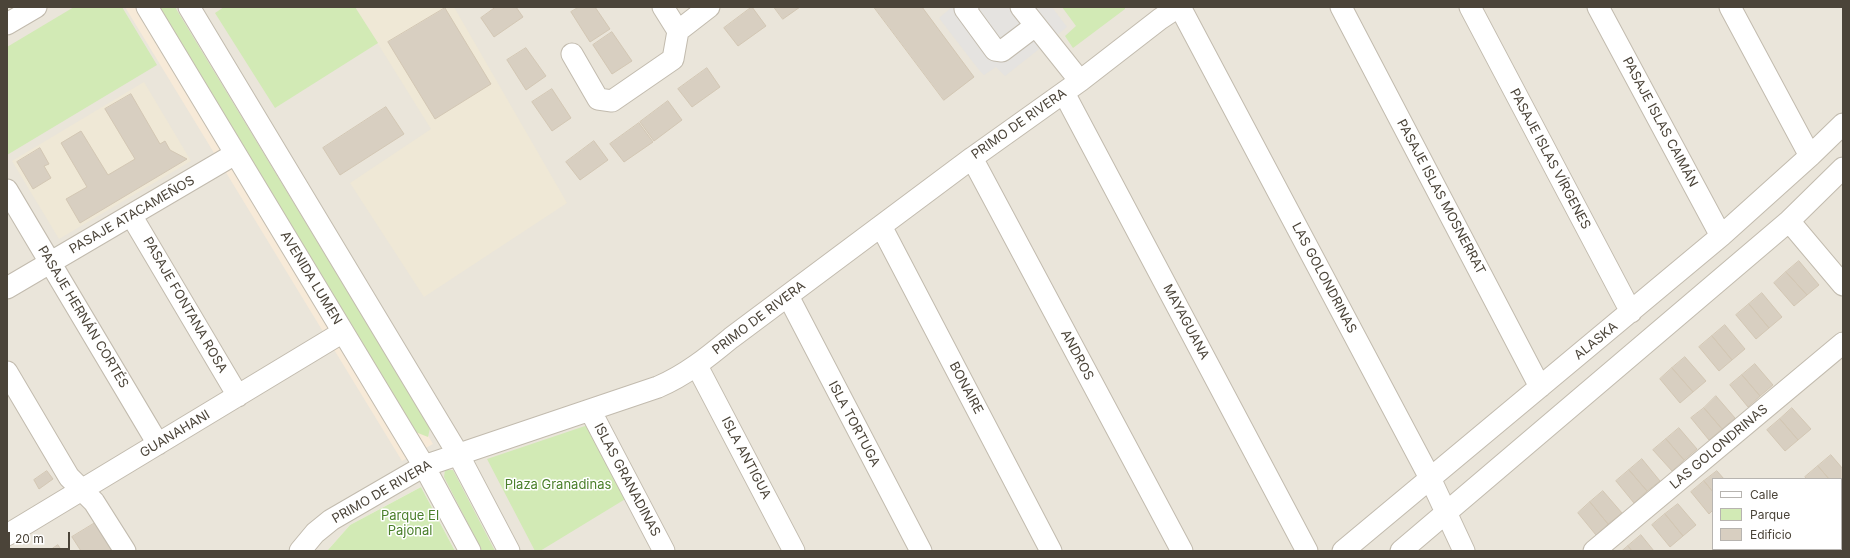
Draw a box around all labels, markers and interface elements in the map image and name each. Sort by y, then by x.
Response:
street label: PASAJE ISLAS CAIMÁN [1619,54,1701,190]
street label: PRIMO DE RIVERA [969,85,1069,163]
street label: PASAJE ISLAS VÍRGENES [1506,86,1594,232]
street label: PASAJE ISLAS MOSNERRAT [1393,117,1489,277]
street label: PASAJE ATACAMEÑOS [67,173,197,257]
street label: LAS GOLONDRINAS [1288,220,1360,336]
street label: AVENIDA LUMEN [277,229,345,327]
street label: PASAJE FONTANA ROSA [140,234,230,376]
street label: PASAJE HERNÁN CORTÉS [34,243,132,391]
street label: PRIMO DE RIVERA [709,278,809,358]
street label: MAYAGUANA [1160,282,1212,362]
street label: ALASKA [1571,319,1621,363]
street label: ANDROS [1057,327,1097,383]
street label: BONAIRE [946,359,986,417]
street label: ISLA TORTUGA [825,379,883,469]
street label: LAS GOLONDRINAS [1667,401,1771,493]
street label: GUANAHANI [137,407,213,461]
street label: ISLA ANTIGUA [718,414,774,502]
street label: ISLAS GRANADINAS [591,421,663,539]
street label: PRIMO DE RIVERA [329,457,435,527]
park label: Plaza Granadinas [505,477,611,493]
legend [1712,478,1842,550]
text: Calle [1750,487,1778,502]
text: Parque [1750,507,1790,522]
park label: Parque El Pajonal [381,508,439,539]
scale bar [10,524,72,550]
text: Edificio [1750,527,1792,542]
text: 20 m [15,531,44,546]

